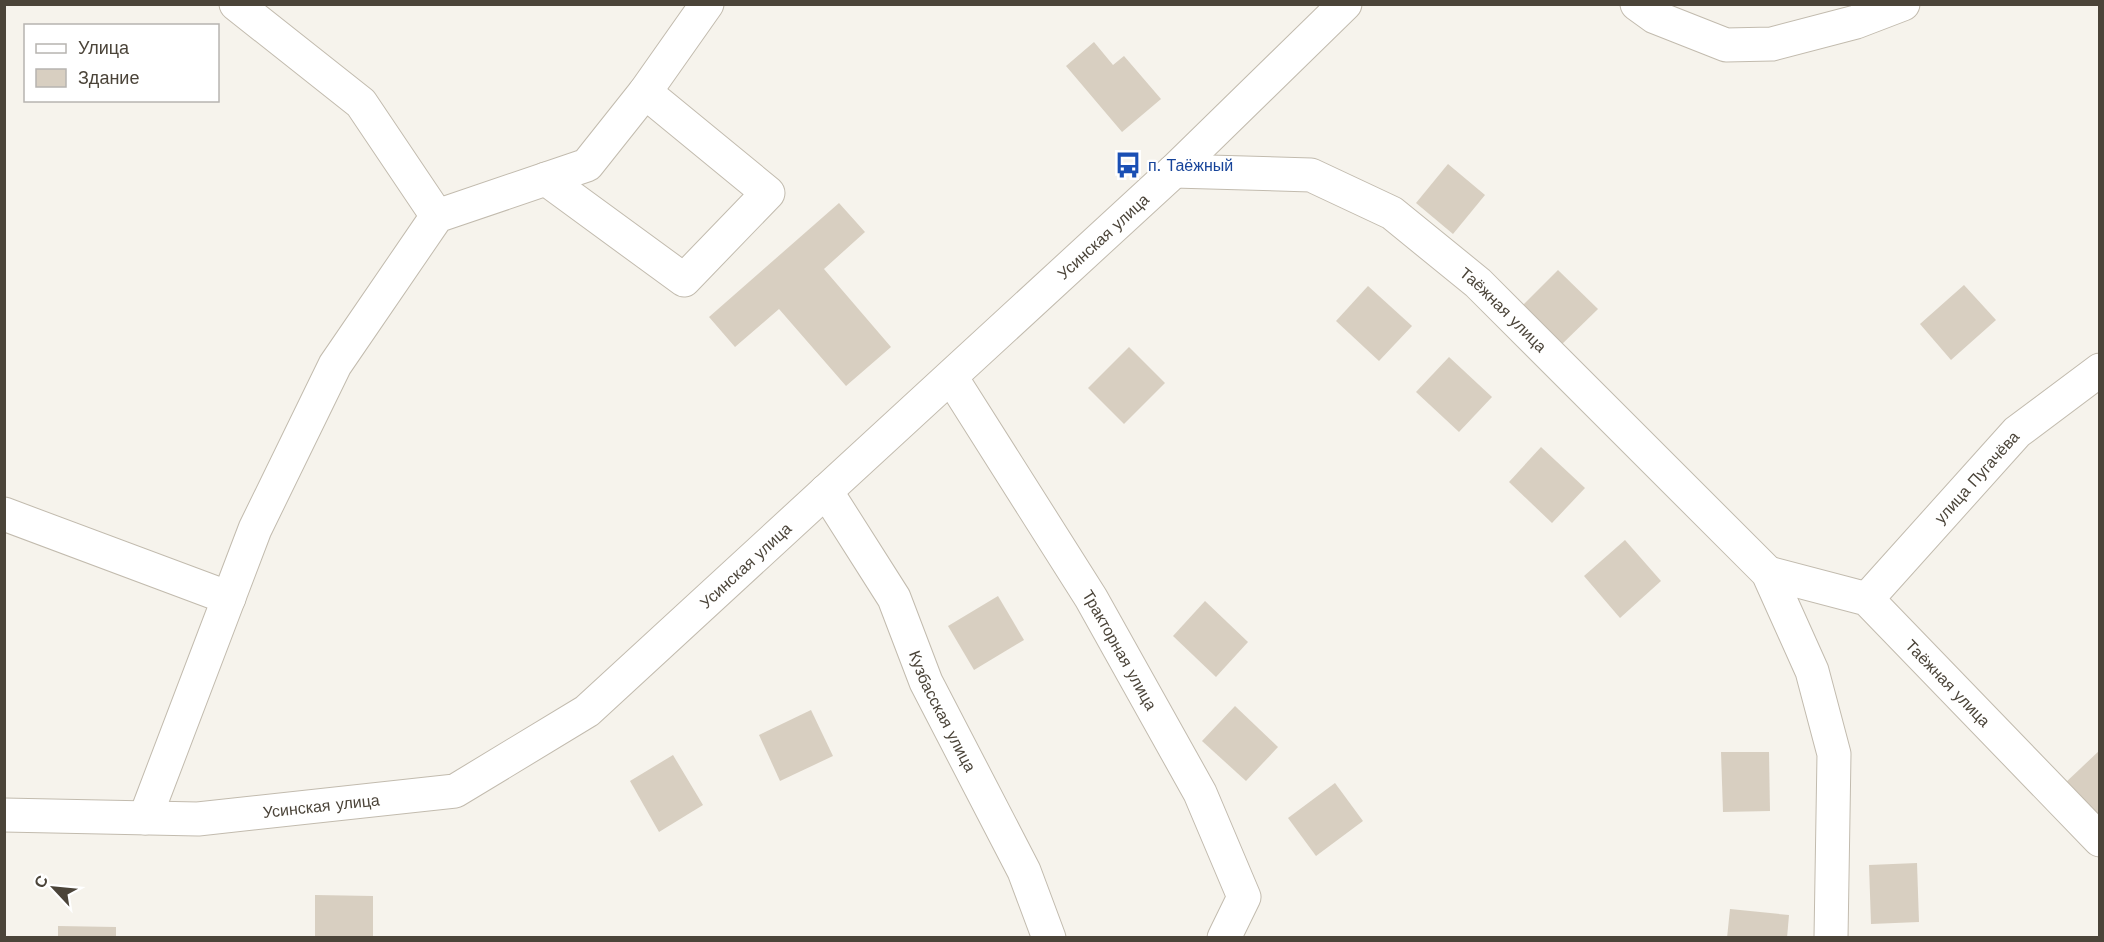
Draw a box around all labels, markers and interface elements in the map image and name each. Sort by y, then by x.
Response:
legend [24,24,219,102]
text: Улица [78,37,130,58]
text: Здание [78,67,139,88]
bus stop icon: п. Таёжный [1113,150,1143,180]
place label: п. Таёжный [1148,156,1233,175]
street label: Усинская улица [1054,190,1153,283]
street label: Таёжная улица [1456,263,1550,356]
street label: улица Пугачёва [1931,427,2023,527]
street label: Усинская улица [696,519,795,612]
street label: Тракторная улица [1078,586,1161,714]
street label: Таёжная улица [1901,636,1994,731]
street label: Кузбасская улица [905,648,980,775]
street label: Усинская улица [262,790,381,822]
north arrow [24,858,84,918]
text: С [30,872,52,891]

